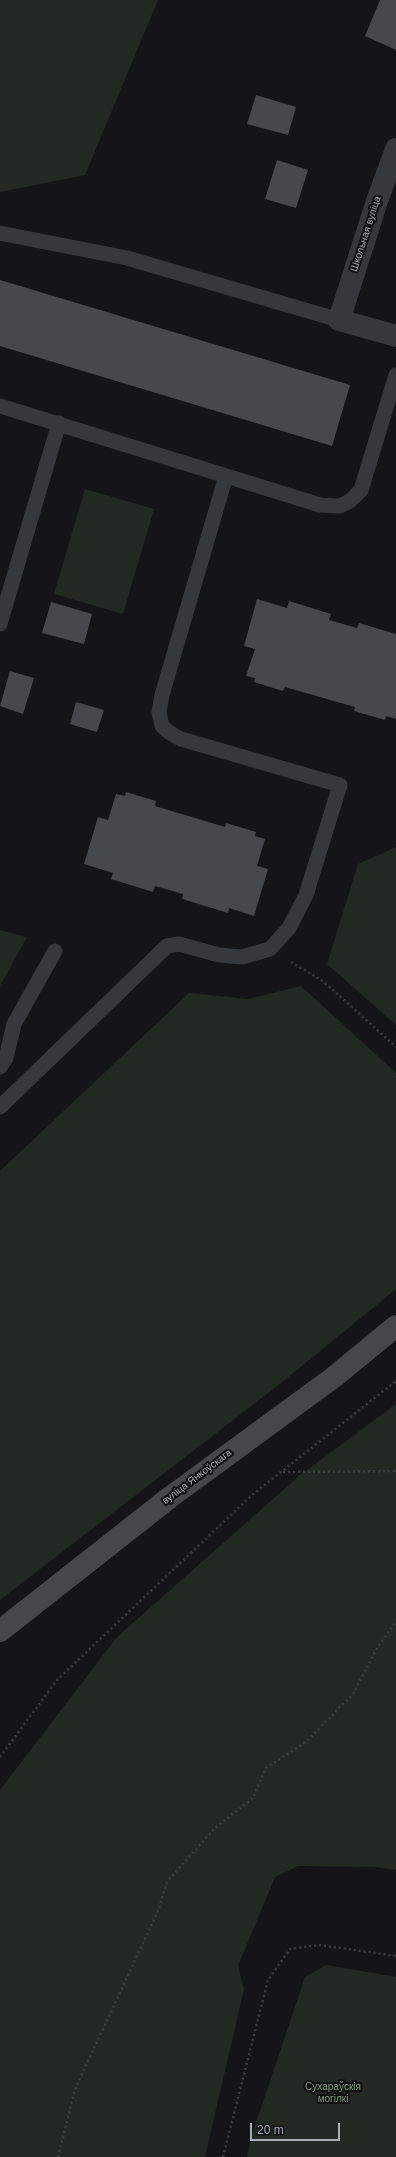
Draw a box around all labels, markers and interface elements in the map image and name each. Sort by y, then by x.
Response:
street label: Школьная вуліца [348,195,384,273]
street label: вуліца Янкоўскага [160,1447,234,1507]
park label: Сухараўскія могілкі [305,2081,361,2104]
scale bar [252,2115,342,2141]
text: 20 m [257,2123,284,2137]

